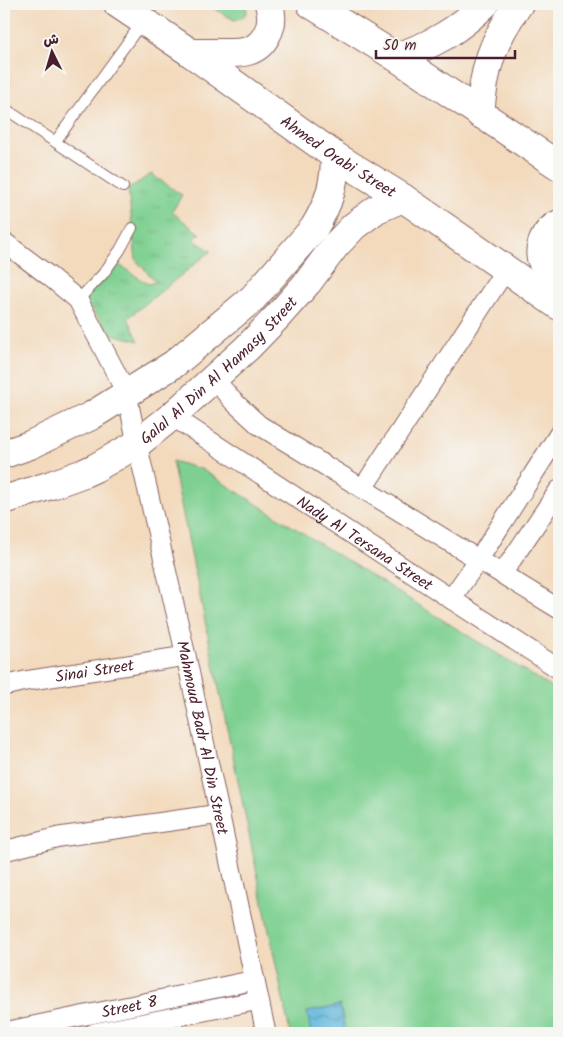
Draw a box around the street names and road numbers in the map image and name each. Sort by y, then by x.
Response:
street label: Ahmed Orabi Street [275,110,401,205]
street label: Galal Al Din Al Hamasy Street [135,290,305,451]
street label: Nady Al Tersana Street [291,490,438,598]
street label: Mahmoud Badr Al Din Street [169,638,235,838]
street label: Sinai Street [54,653,137,690]
street label: Street 8 [99,989,160,1025]

